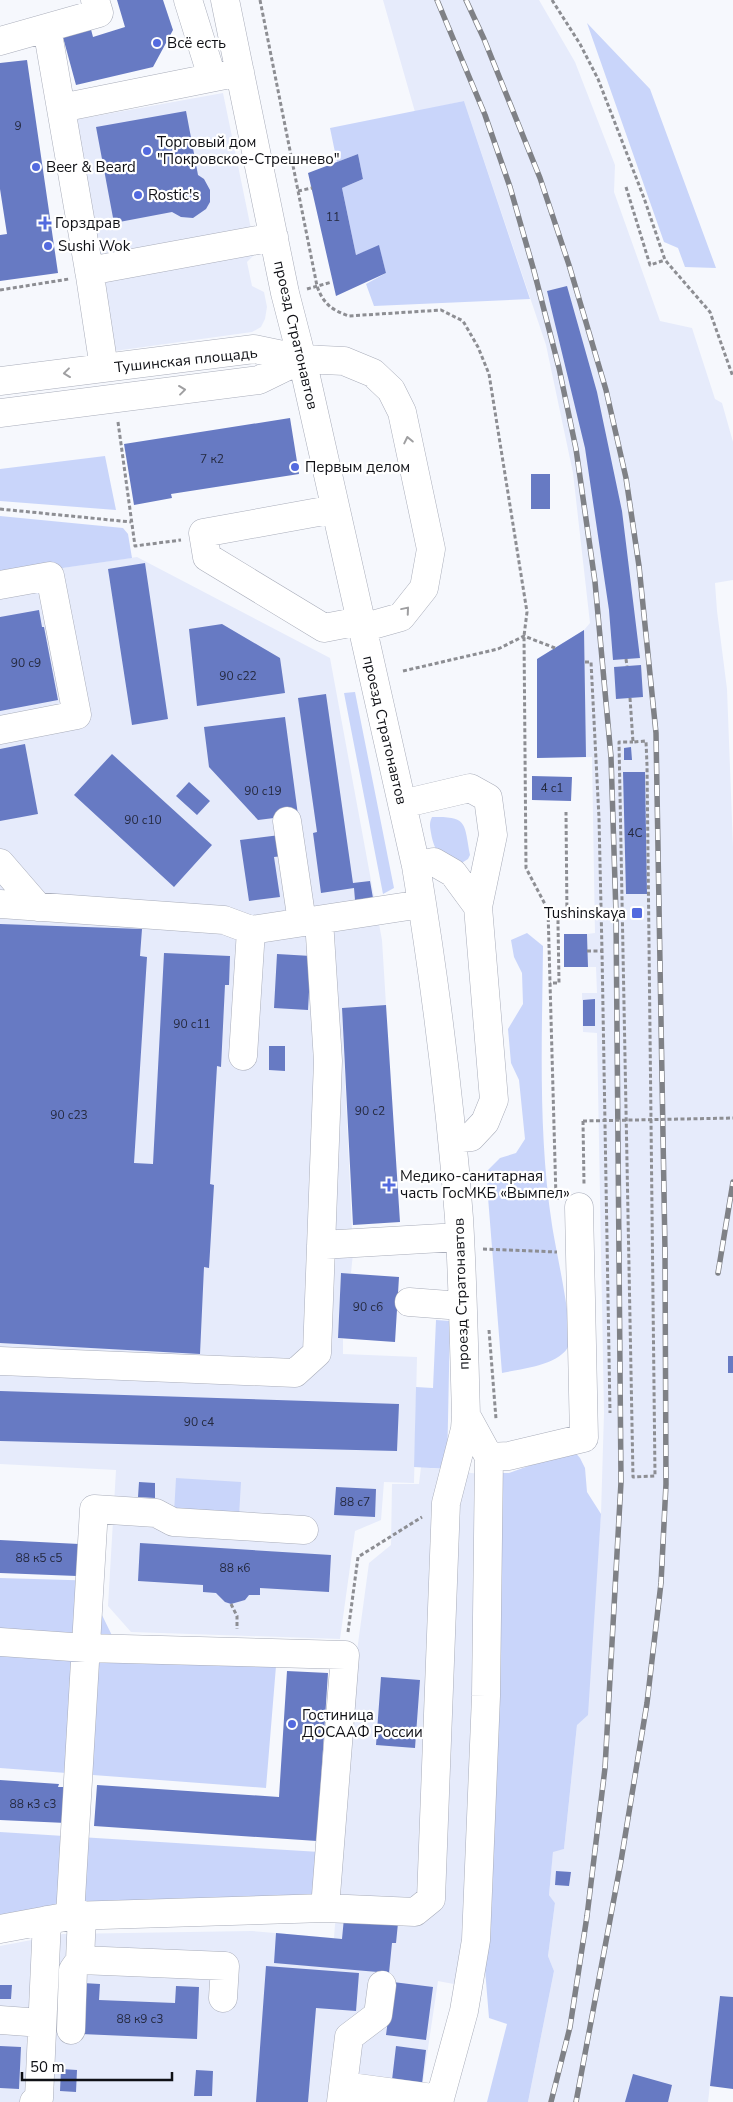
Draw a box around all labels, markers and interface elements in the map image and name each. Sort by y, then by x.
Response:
place label: Всё есть [167,33,226,53]
marker: Всё есть [151,37,163,49]
house number: 9 [14,118,22,134]
place label: Торговый дом "Покровское-Стрешнево" [157,132,340,169]
marker: Торговый дом "Покровское-Стрешнево" [141,145,153,157]
place label: Beer & Beard [46,157,136,177]
marker: Beer & Beard [30,161,42,173]
place label: Rostic's [148,185,200,205]
marker: Rostic's [132,189,144,201]
house number: 11 [326,209,340,225]
place label: Горздрав [55,213,120,233]
marker: Горздрав [39,217,51,229]
place label: Sushi Wok [58,236,131,256]
marker: Sushi Wok [42,240,54,252]
street label: проезд Стратонавтов [269,259,323,411]
street label: Тушинская площадь [114,343,258,377]
one-way arrow [63,367,71,378]
one-way arrow [179,385,187,396]
one-way arrow [403,436,413,444]
house number: 7 к2 [200,451,224,467]
place label: Первым делом [305,457,410,477]
marker: Первым делом [289,461,301,473]
one-way arrow [400,607,409,616]
street label: проезд Стратонавтов [358,654,412,806]
house number: 90 с9 [11,655,41,671]
house number: 90 с22 [219,668,257,684]
house number: 4 с1 [540,780,564,796]
house number: 90 с19 [244,783,282,799]
house number: 90 с10 [124,812,162,828]
house number: 4С [627,825,643,841]
place label: Tushinskaya [544,903,626,923]
marker: Tushinskaya [630,906,644,920]
house number: 90 с11 [173,1016,211,1032]
house number: 90 с2 [355,1103,385,1119]
house number: 90 с23 [50,1107,88,1123]
place label: Медико-санитарная часть ГосМКБ «Вымпел» [400,1166,570,1203]
marker: Медико-санитарная часть ГосМКБ «Вымпел» [382,1178,396,1192]
street label: проезд Стратонавтов [448,1218,474,1370]
house number: 90 с6 [353,1299,383,1315]
house number: 90 с4 [184,1414,214,1430]
house number: 88 с7 [340,1494,370,1510]
house number: 88 к5 с5 [16,1550,62,1566]
house number: 88 к6 [220,1560,251,1576]
place label: Гостиница ДОСААФ России [302,1705,423,1742]
marker: Гостиница ДОСААФ России [286,1718,298,1730]
house number: 88 к3 с3 [10,1796,56,1812]
house number: 88 к9 с3 [117,2011,163,2027]
scale bar [22,2050,172,2082]
text: 50 m [30,2057,65,2077]

